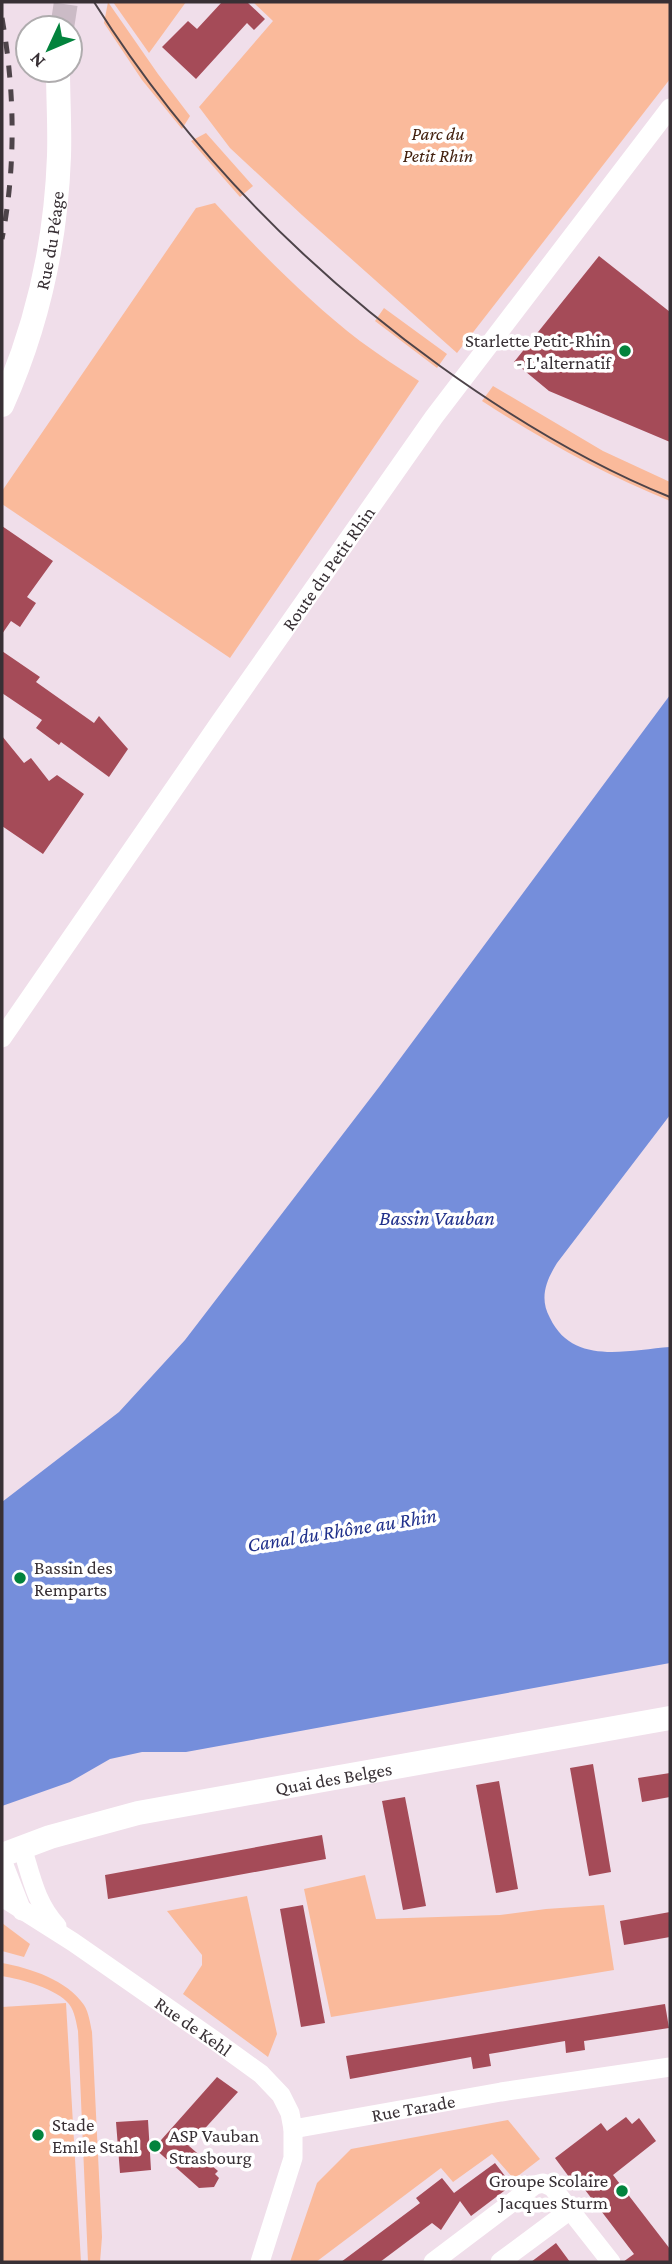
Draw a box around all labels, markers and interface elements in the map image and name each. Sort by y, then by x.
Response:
north arrow [14,14,84,84]
text: N [25,48,49,72]
park label: Parc du Petit Rhin [403,123,473,166]
street label: Rue du Péage [31,190,68,292]
place label: Starlette Petit-Rhin - L'alternatif [465,330,612,373]
marker: Starlette Petit-Rhin - L'alternatif [617,343,633,359]
street label: Route du Petit Rhin [278,502,379,634]
water label: Bassin Vauban [379,1206,495,1230]
water label: Canal du Rhône au Rhin [246,1503,438,1557]
place label: Bassin des Remparts [34,1557,113,1600]
marker: Bassin des Remparts [12,1570,28,1586]
street label: Quai des Belges [273,1758,394,1799]
street label: Rue de Kehl [151,1992,236,2060]
street label: Rue Tarade [370,2090,457,2126]
place label: Stade Emile Stahl [52,2114,139,2157]
place label: ASP Vauban Strasbourg [169,2125,259,2168]
marker: Stade Emile Stahl [30,2127,46,2143]
marker: ASP Vauban Strasbourg [147,2138,163,2154]
place label: Groupe Scolaire Jacques Sturm [489,2170,608,2213]
marker: Groupe Scolaire Jacques Sturm [614,2183,630,2199]

